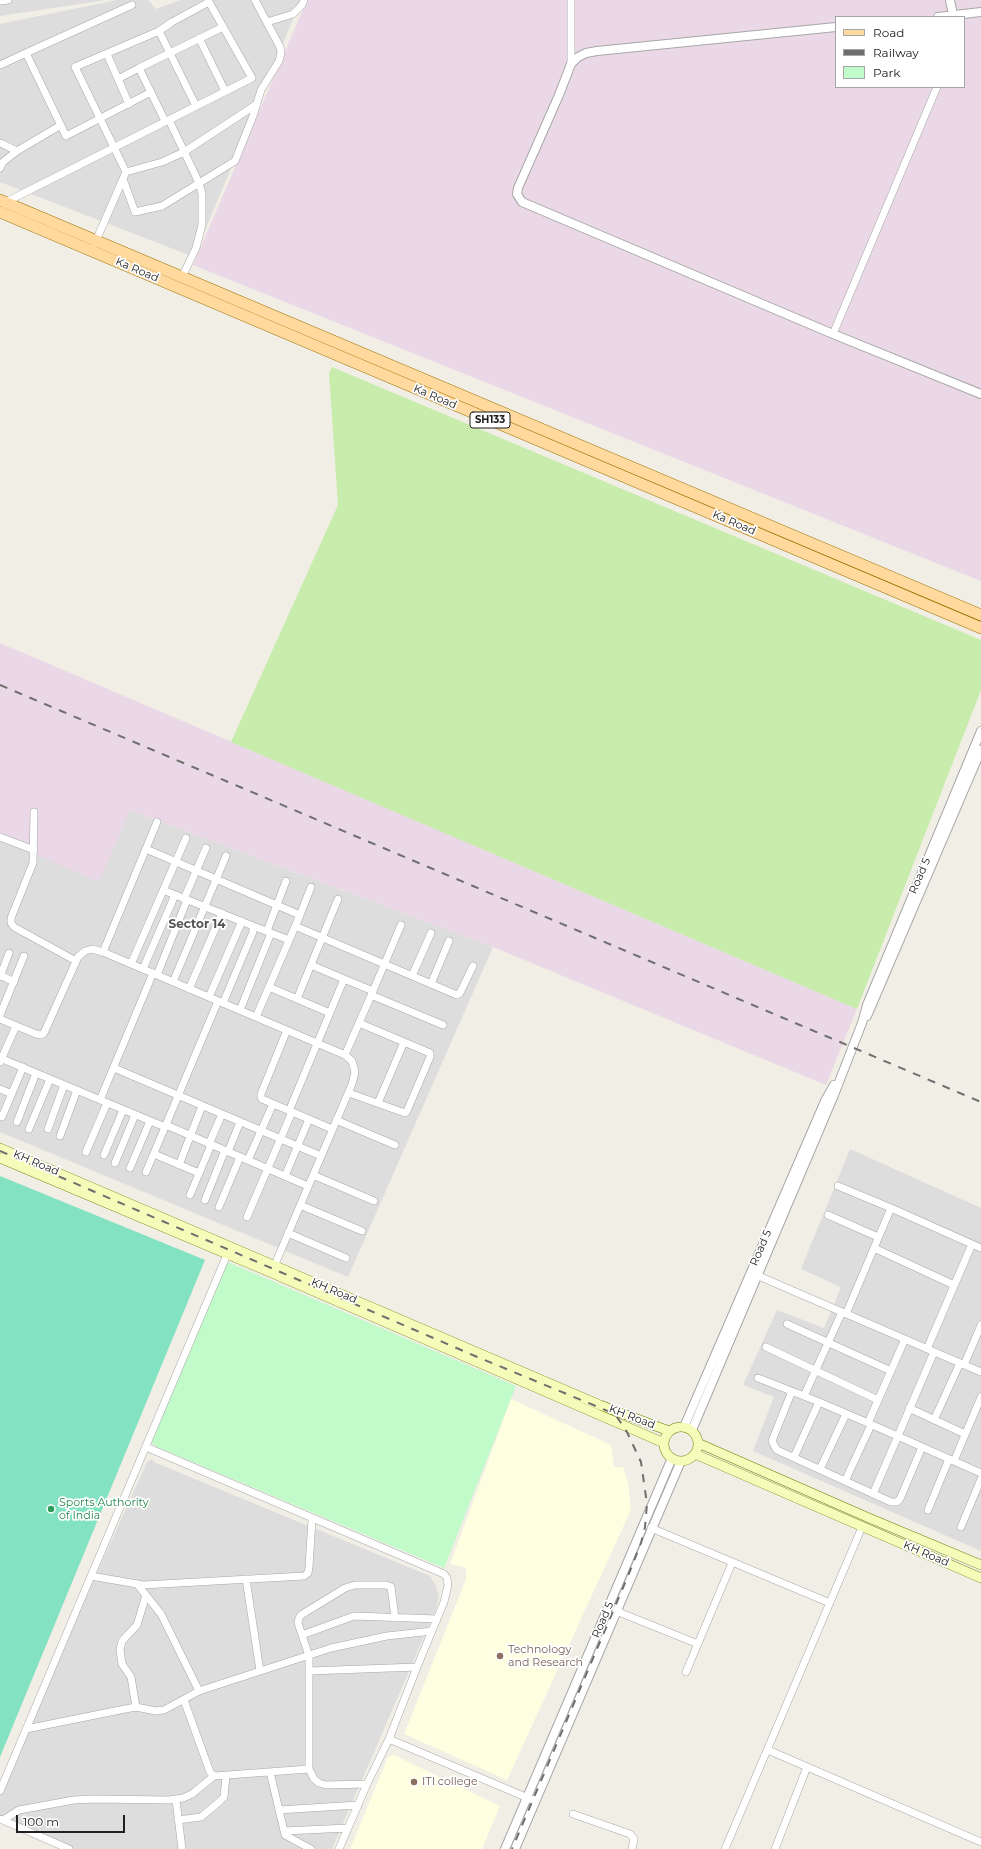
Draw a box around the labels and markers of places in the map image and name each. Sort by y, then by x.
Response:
place label: Sports Authority of India [59,1496,149,1522]
marker: Sports Authority of India [46,1504,56,1514]
place label: Technology and Research [508,1643,583,1669]
marker: Technology and Research [495,1651,505,1661]
place label: ITI college [422,1775,478,1789]
marker: ITI college [409,1777,419,1787]

